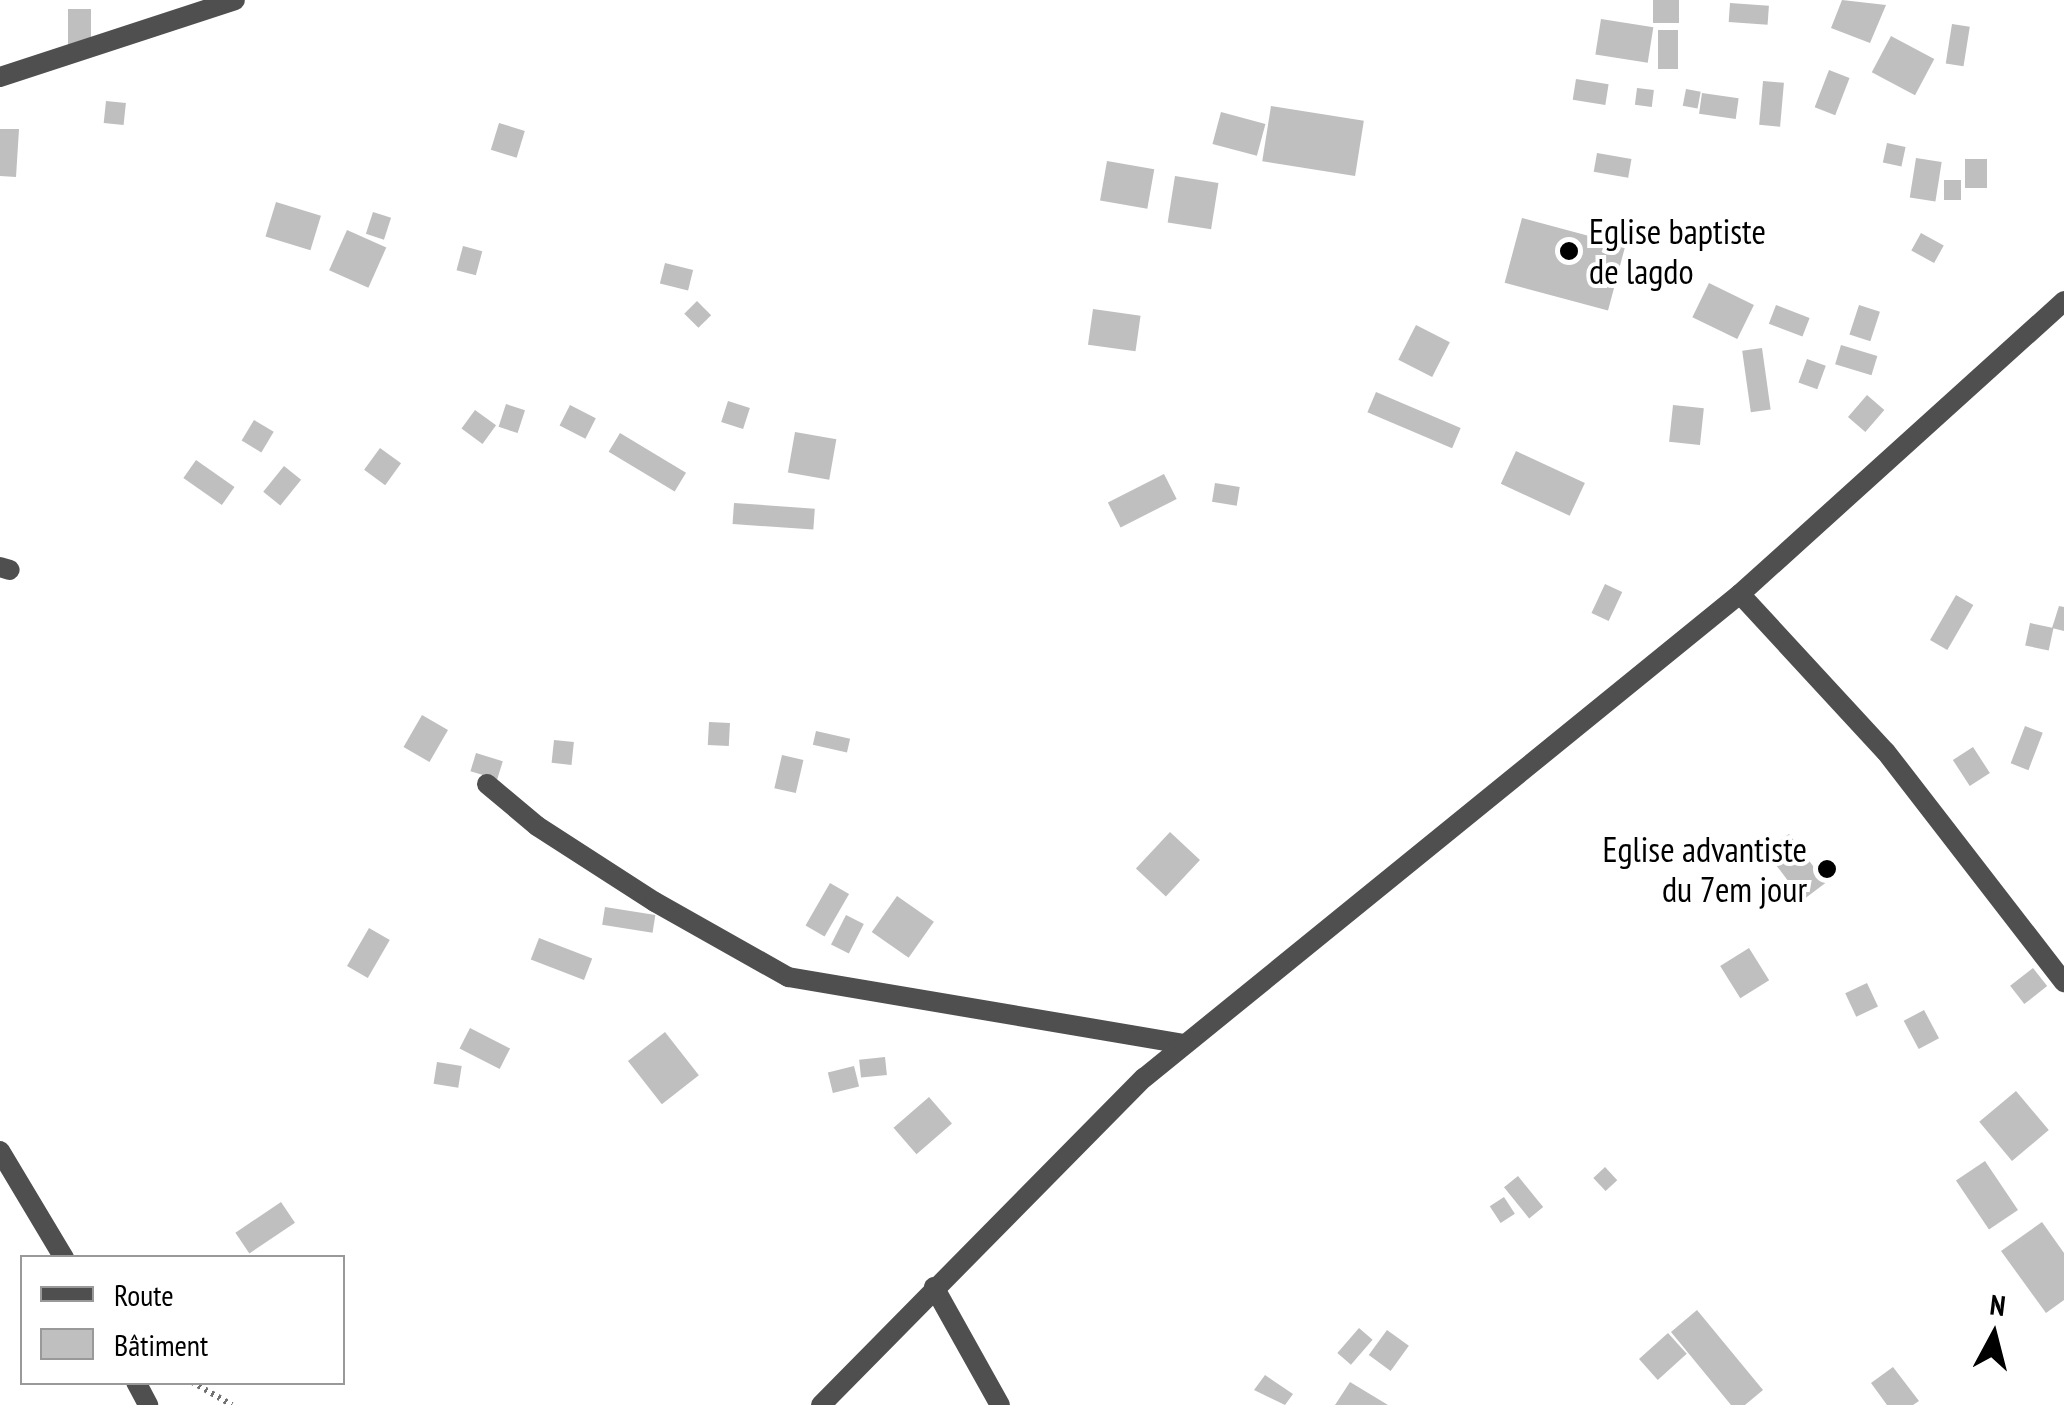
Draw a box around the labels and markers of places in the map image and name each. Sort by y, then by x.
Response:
place label: Eglise baptiste de lagdo [1589,210,1766,292]
marker: Eglise baptiste de lagdo [1558,240,1580,262]
place label: Eglise advantiste du 7em jour [1602,828,1807,910]
marker: Eglise advantiste du 7em jour [1816,858,1838,880]

